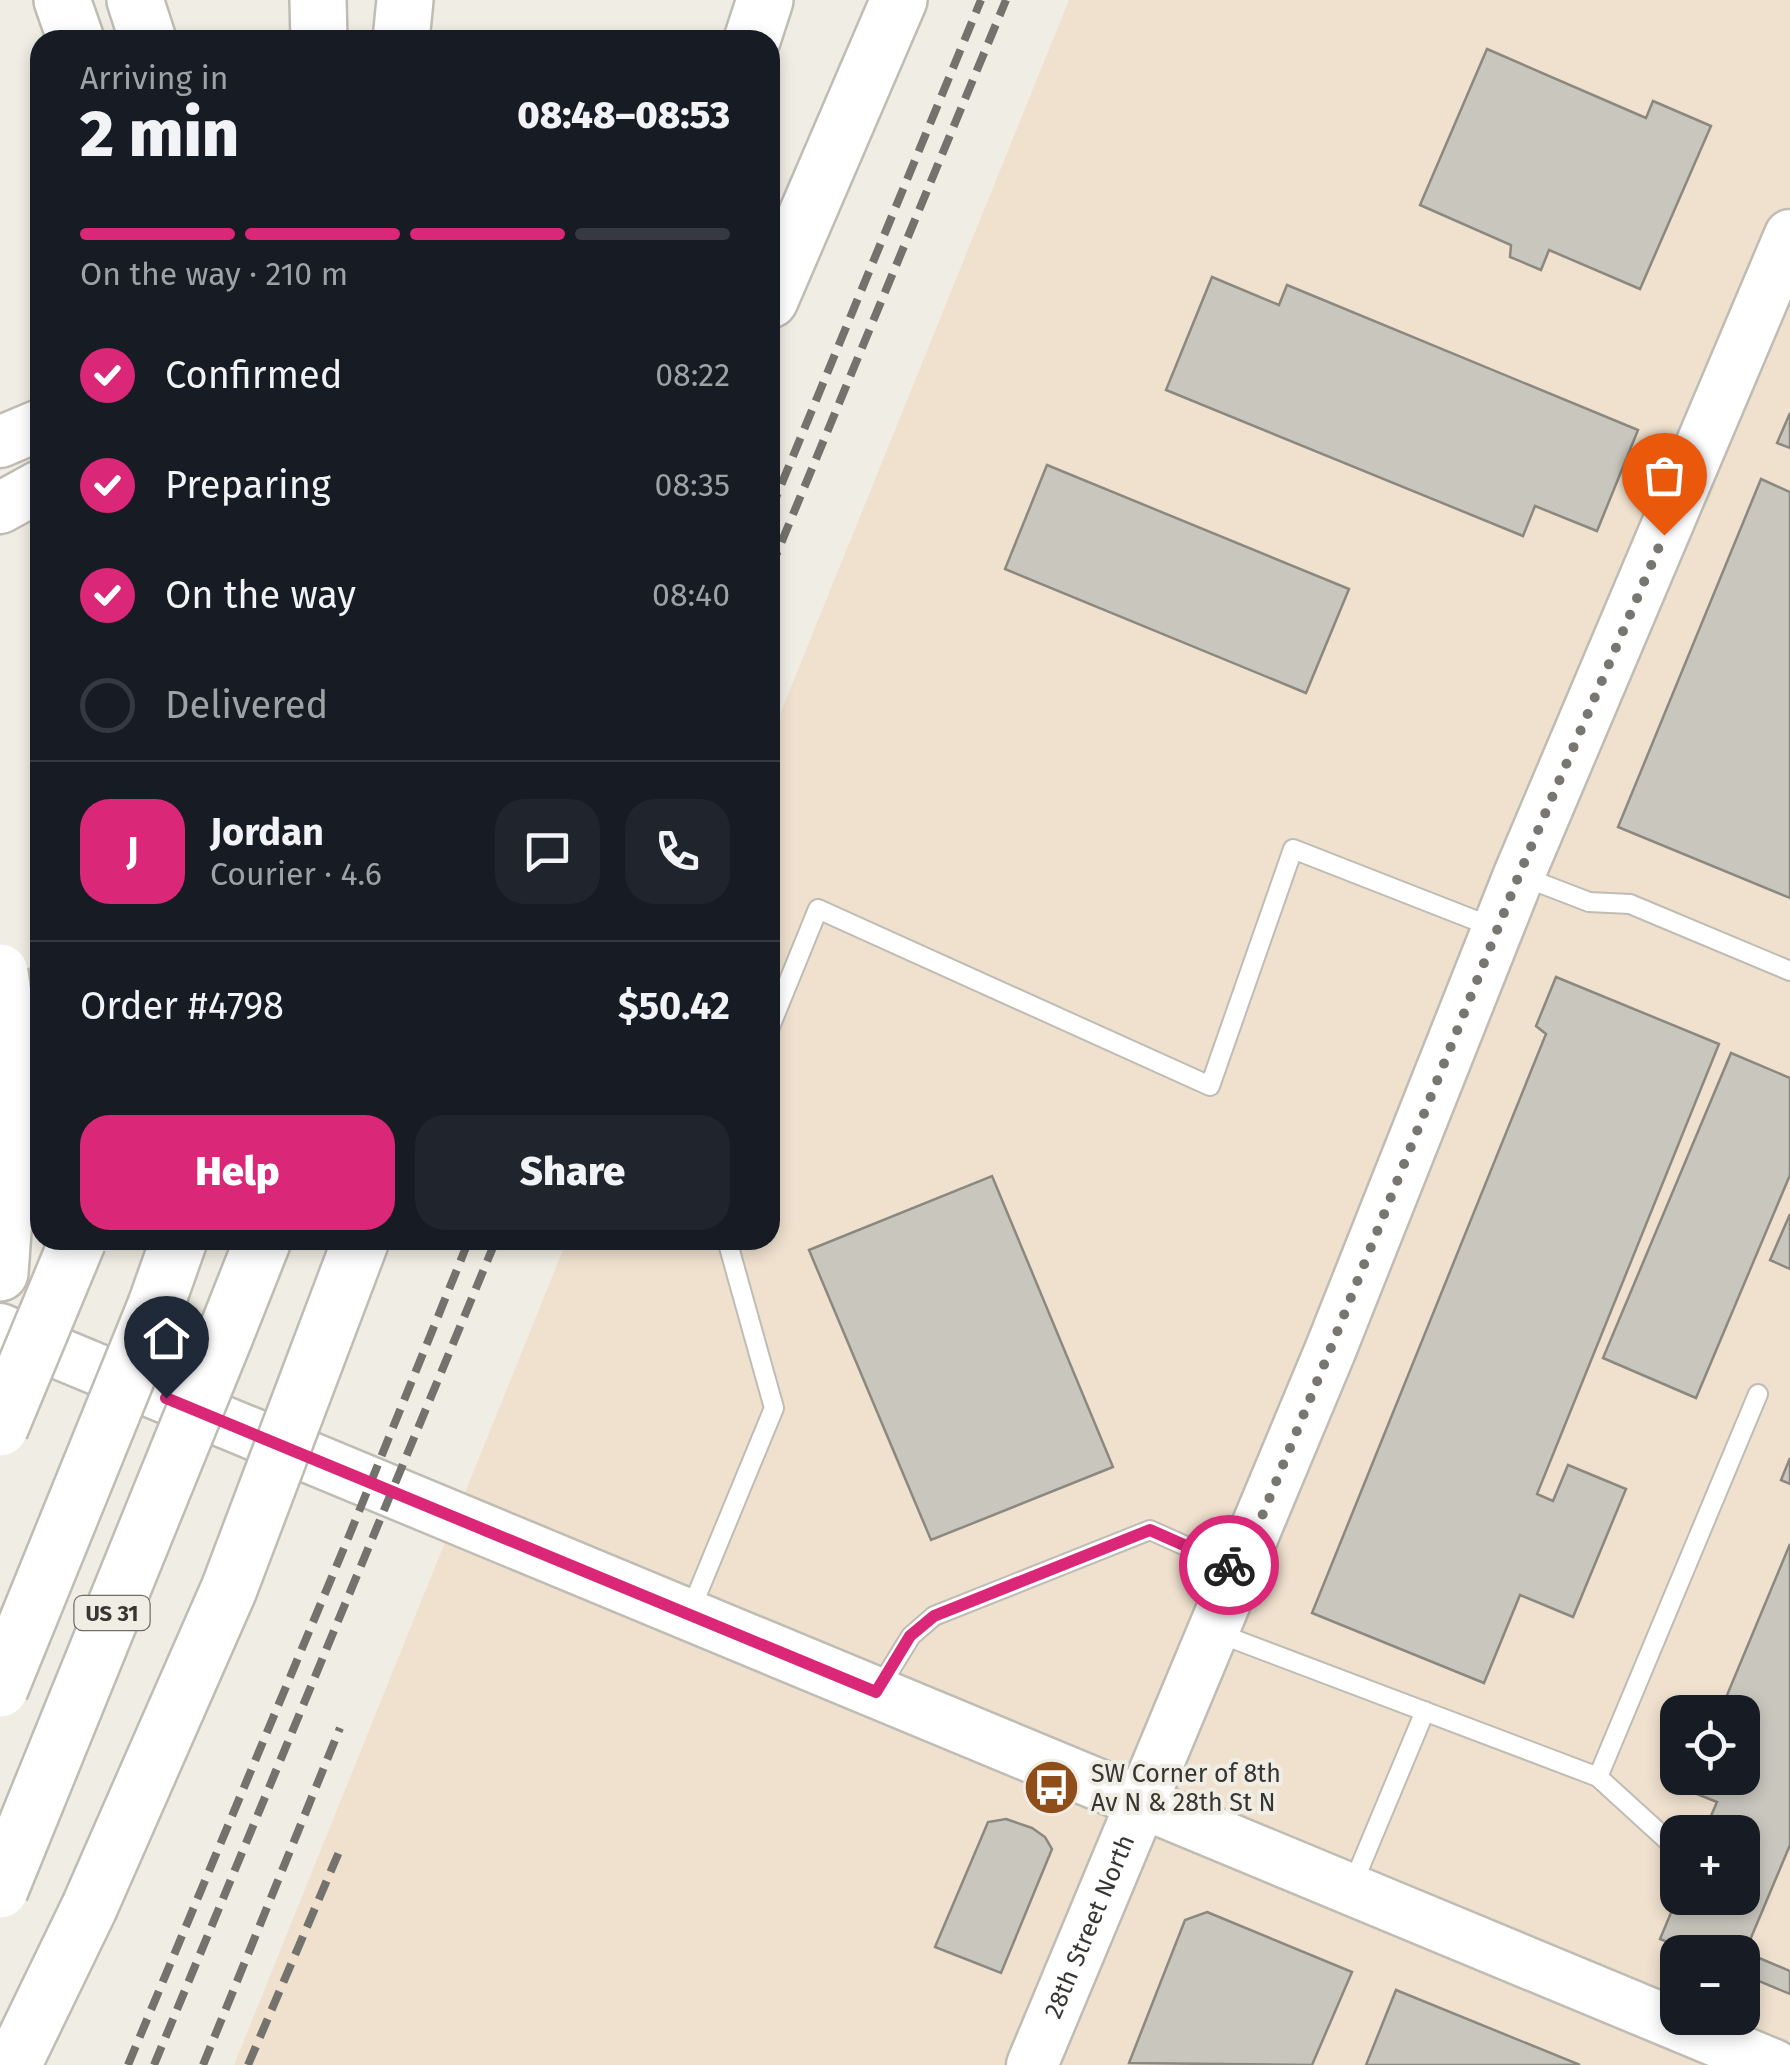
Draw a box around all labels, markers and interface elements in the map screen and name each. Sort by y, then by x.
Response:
text: Arriving in [80,59,228,97]
text: 08:48–08:53 [517,92,730,138]
text: 2 min [80,95,239,173]
text: On the way · 210 m [80,255,348,293]
icon: check [80,348,135,403]
text: Confirmed [165,352,343,398]
text: 08:22 [655,356,730,394]
pin [1622,433,1707,536]
icon: bag [1637,448,1692,503]
icon: check [80,458,135,513]
text: Preparing [165,462,331,508]
text: 08:35 [655,466,730,504]
icon: check [80,568,135,623]
text: On the way [165,572,356,618]
text: 08:40 [652,576,730,614]
text: Delivered [165,682,328,728]
button: chat [495,799,600,904]
button: phone [625,799,730,904]
text: Jordan [210,809,324,855]
text: J [126,828,139,874]
text: Courier · 4.6 [210,855,382,893]
text: Order #4798 [80,983,284,1029]
text: $50.42 [618,983,730,1029]
button: Help [80,1115,395,1230]
button: Share [415,1115,730,1230]
pin [124,1296,209,1399]
icon: home [139,1311,194,1366]
courier [1179,1515,1279,1615]
icon: bike [1202,1538,1257,1593]
road number: US 31 [74,1596,150,1630]
map controls [1660,1695,1760,2035]
button: locate [1660,1695,1760,1795]
bus stop icon: SW Corner of 8th Av N & 28th St N [1022,1758,1082,1818]
place label: SW Corner of 8th Av N & 28th St N [1091,1759,1281,1818]
button: + [1660,1815,1760,1915]
street label: 28th Street North [1038,1830,1141,2023]
button: − [1660,1935,1760,2035]

